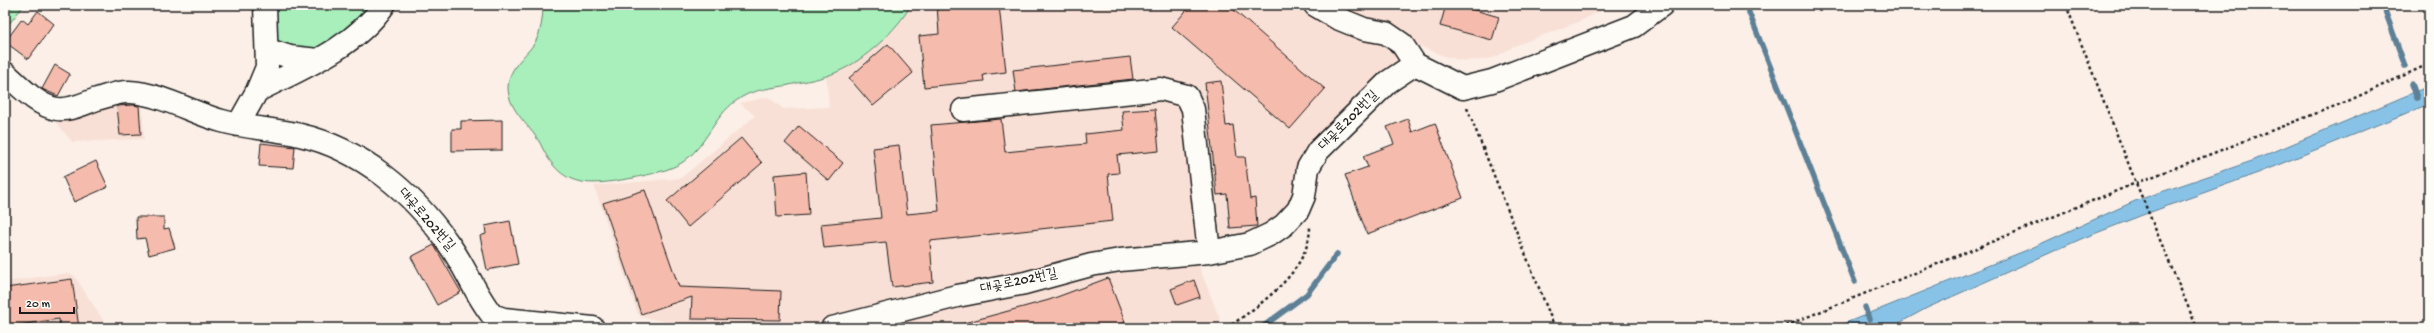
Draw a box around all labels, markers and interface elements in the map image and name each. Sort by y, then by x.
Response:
street label: 대곶로202번길 [1315,87,1383,155]
street label: 대곶로202번길 [394,185,458,256]
street label: 대곶로202번길 [979,265,1060,298]
scale bar [20,289,74,315]
text: 20 m [26,298,51,312]

